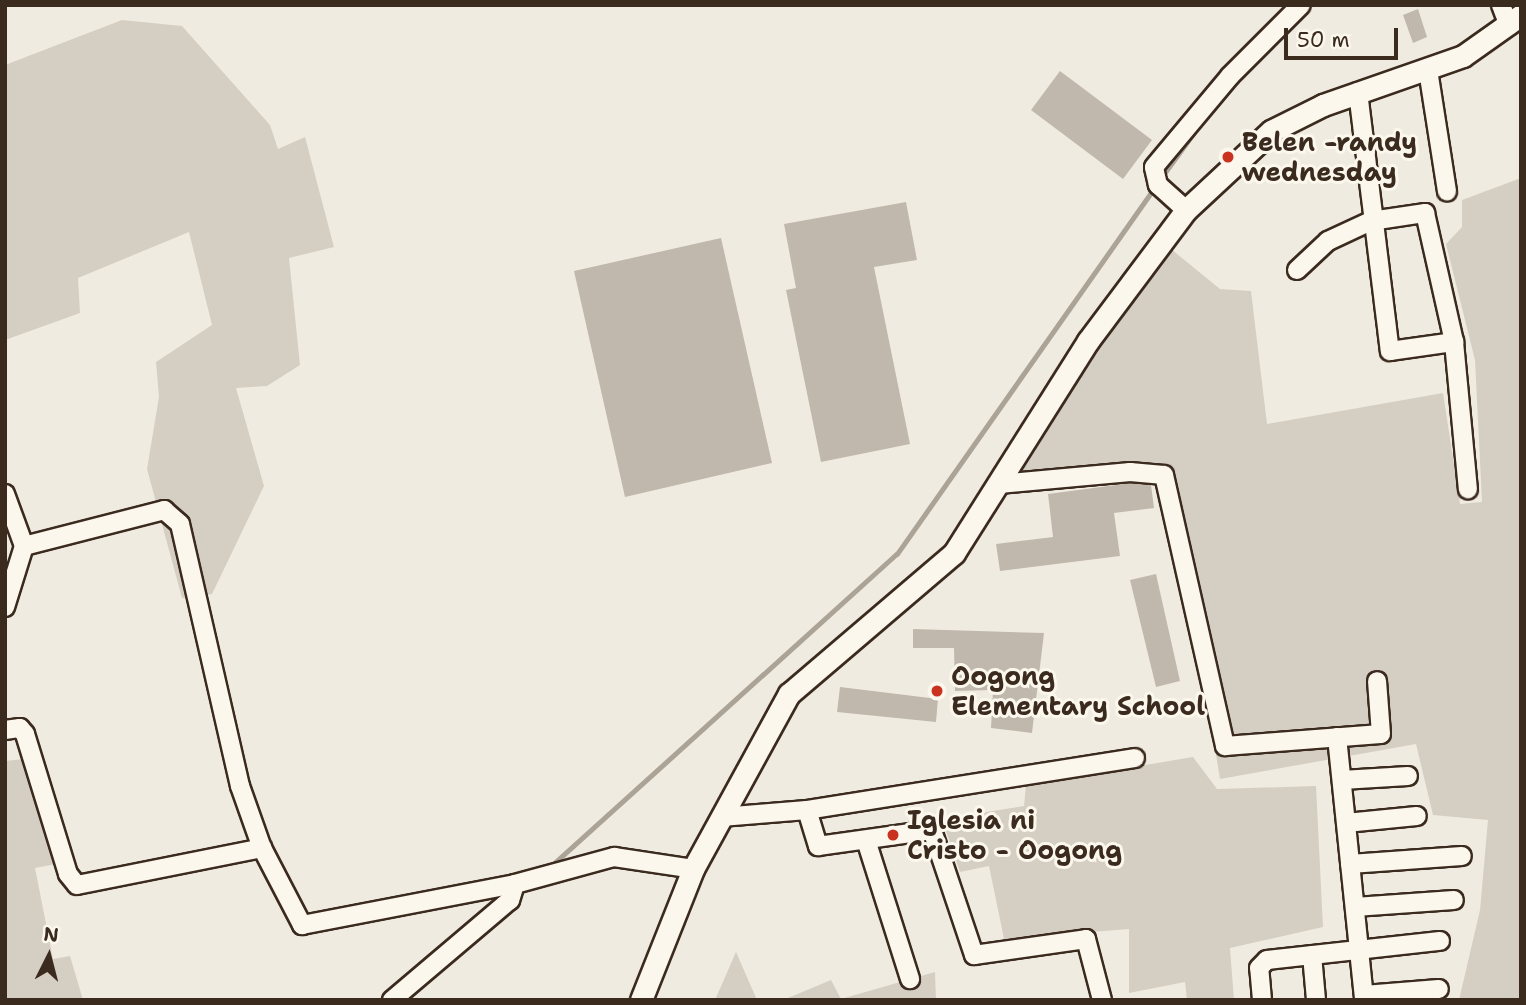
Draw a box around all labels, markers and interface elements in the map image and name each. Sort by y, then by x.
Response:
scale bar [1288,14,1402,58]
text: 50 m [1297,26,1350,54]
place label: Belen -randy wednesday [1242,126,1417,188]
marker: Belen -randy wednesday [1220,149,1236,165]
place label: Oogong Elementary School [951,660,1205,722]
marker: Oogong Elementary School [929,683,945,699]
place label: Iglesia ni Cristo - Oogong [907,804,1122,866]
marker: Iglesia ni Cristo - Oogong [885,827,901,843]
north arrow [14,921,84,991]
text: N [42,921,60,948]

